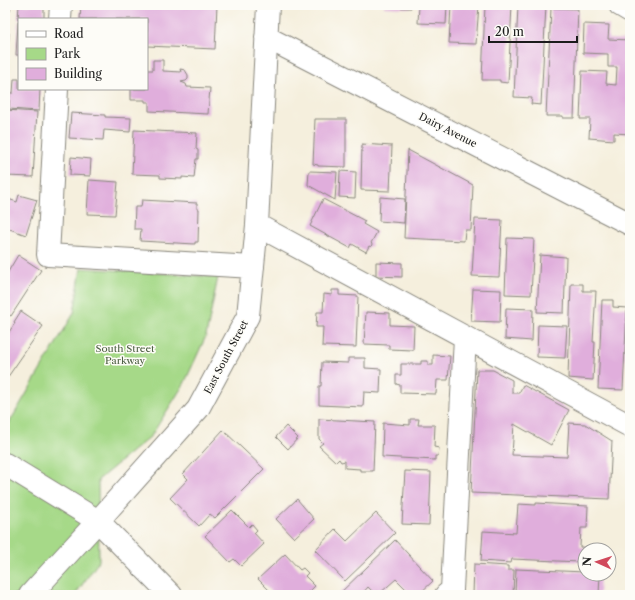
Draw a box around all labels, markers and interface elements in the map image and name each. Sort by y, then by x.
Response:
legend [18,18,148,90]
scale bar [489,18,577,44]
text: 20 m [495,24,524,39]
text: Road [54,26,84,41]
text: Park [54,46,81,61]
text: Building [54,66,102,81]
street label: Dairy Avenue [417,110,480,150]
street label: East South Street [201,317,251,396]
park label: South Street Parkway [95,342,155,367]
north arrow [577,542,617,582]
text: N [580,556,594,567]

